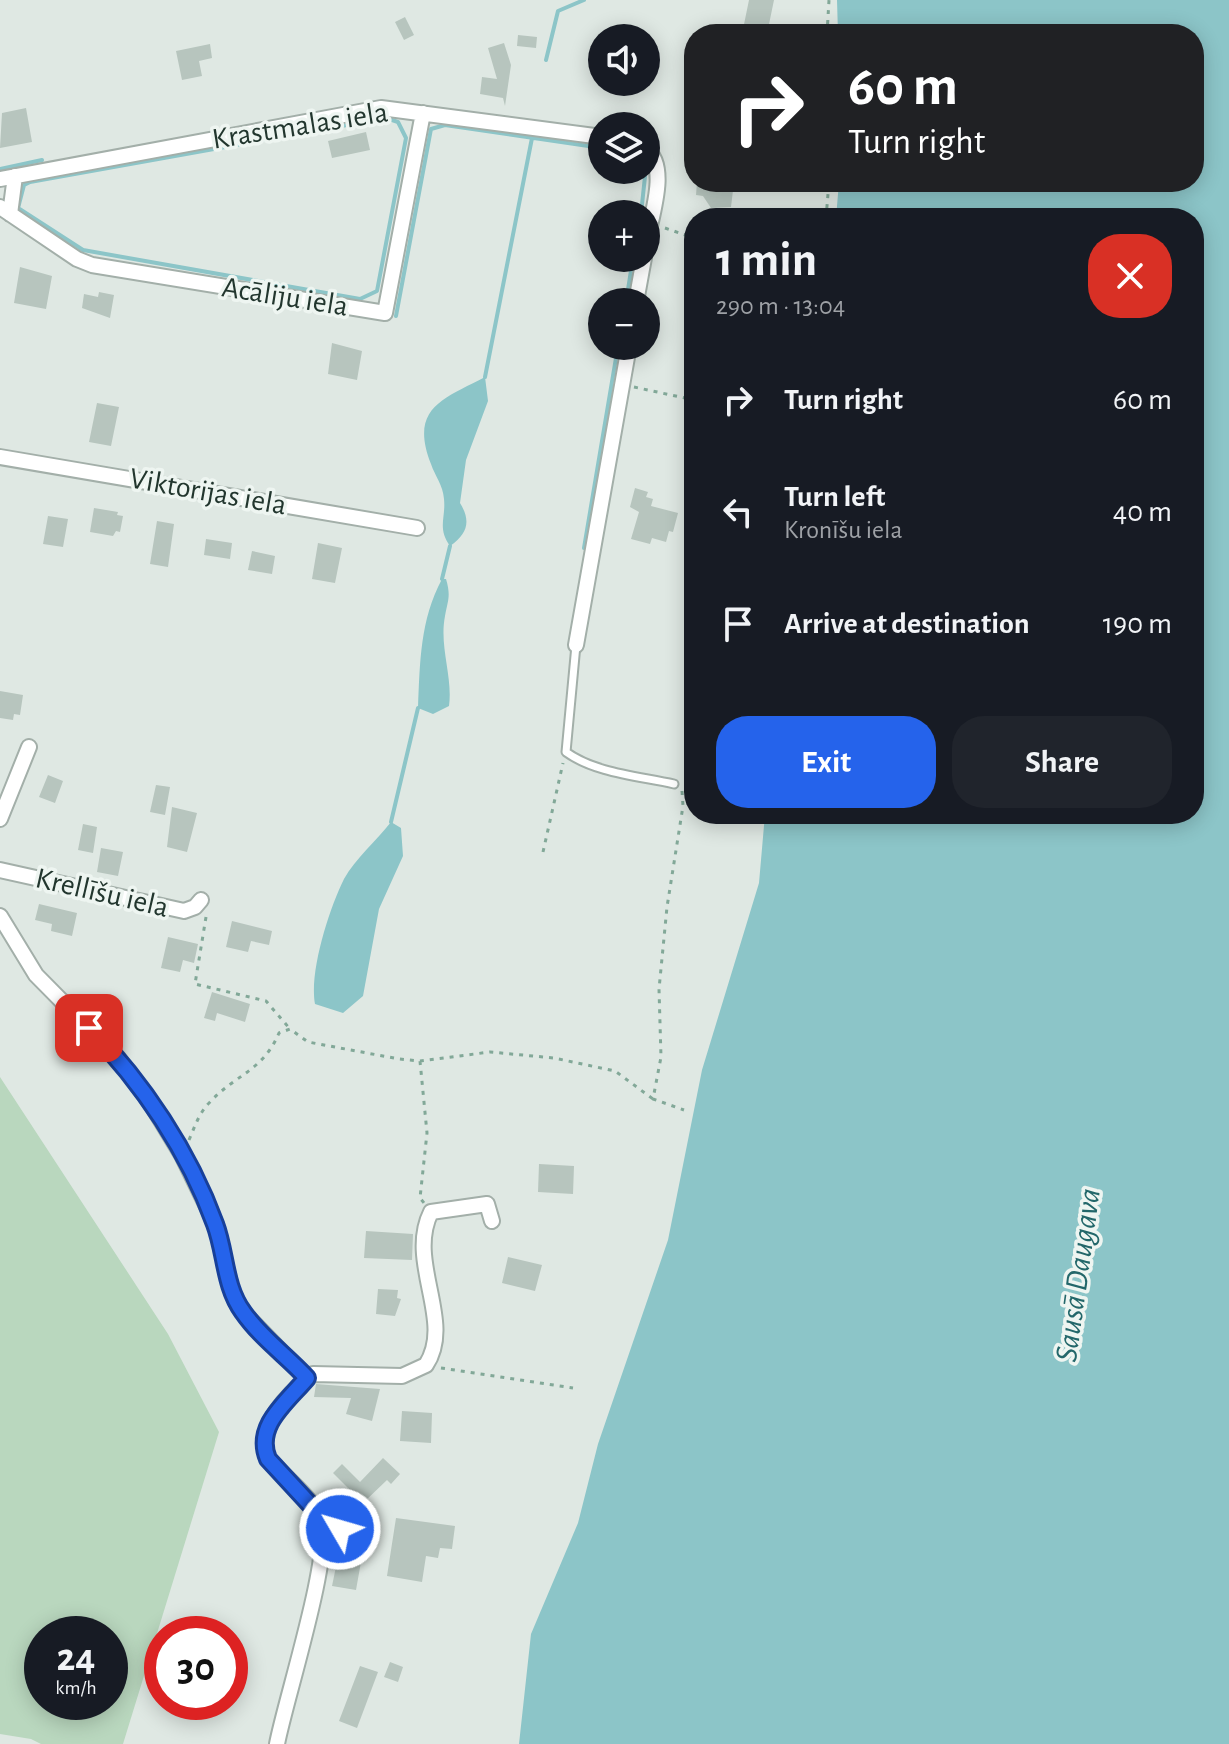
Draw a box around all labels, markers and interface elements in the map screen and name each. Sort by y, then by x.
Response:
map controls [588,24,660,360]
button: sound [588,24,660,96]
icon: right [716,56,820,160]
text: 60 m [848,59,958,115]
street label: Krastmalas iela [210,97,390,155]
button: layers [588,112,660,184]
text: Turn right [848,124,985,160]
button: + [588,200,660,272]
button: close [1088,234,1172,318]
text: 1 min [716,237,817,285]
street label: Acāliju iela [220,272,350,322]
button: − [588,288,660,360]
text: 290 m · 13:04 [716,293,845,319]
icon: right [716,378,760,422]
text: Turn right [784,385,903,415]
text: 60 m [1113,385,1172,415]
street label: Viktorijas iela [127,463,289,521]
text: Turn left [784,482,885,512]
icon: left [716,490,760,534]
text: 40 m [1113,497,1172,527]
text: Kronīšu iela [784,517,902,543]
icon: arrive [716,602,760,646]
text: Arrive at destination [784,609,1030,639]
text: 190 m [1103,609,1172,639]
button: Exit [716,716,936,808]
button: Share [952,716,1172,808]
street label: Krellīšu iela [33,863,171,923]
pin [55,994,123,1062]
icon: arrive [67,1006,111,1050]
water label: Sausā Daugava [1050,1186,1106,1364]
position arrow [298,1487,382,1571]
speed limit sign: 30 [144,1616,248,1720]
text: 24 [57,1638,95,1678]
text: km/h [55,1678,97,1698]

